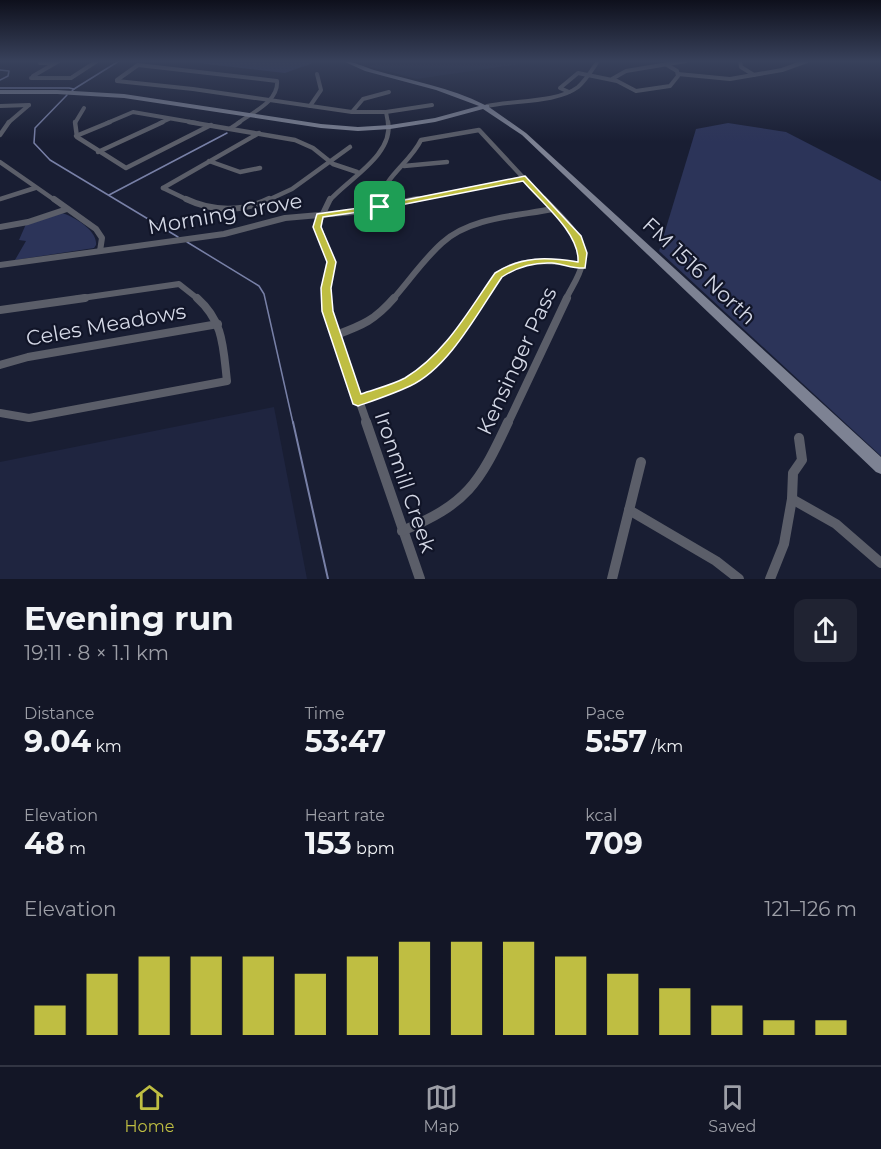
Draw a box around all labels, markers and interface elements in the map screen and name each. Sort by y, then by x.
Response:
pin [354,181,405,232]
street label: Morning Grove [146,188,304,239]
icon: arrive [363,190,396,223]
street label: FM 1516 North [637,212,761,330]
street label: Kensinger Pass [471,283,562,439]
street label: Celes Meadows [24,298,188,351]
street label: Ironmill Creek [370,408,441,556]
text: Evening run [24,598,234,638]
button: share [794,599,857,662]
text: 19:11 · 8 × 1.1 km [24,641,169,665]
text: Distance [24,704,94,723]
text: Time [305,704,345,723]
text: Pace [585,704,625,723]
text: 9.04 [24,723,91,760]
text: 53:47 [305,723,386,760]
text: 5:57 [585,723,647,760]
text: km [91,737,122,756]
text: /km [647,737,683,756]
text: Elevation [24,806,98,825]
text: Heart rate [305,806,385,825]
text: kcal [585,806,617,825]
text: 48 [24,825,65,862]
text: 153 [305,825,352,862]
text: 709 [585,825,643,862]
text: m [65,839,86,858]
text: bpm [352,839,395,858]
text: Elevation [24,897,116,921]
text: 121–126 m [764,897,857,921]
tab: Home [125,1081,174,1136]
tab: Map [424,1081,459,1136]
tab: Saved [708,1081,756,1136]

